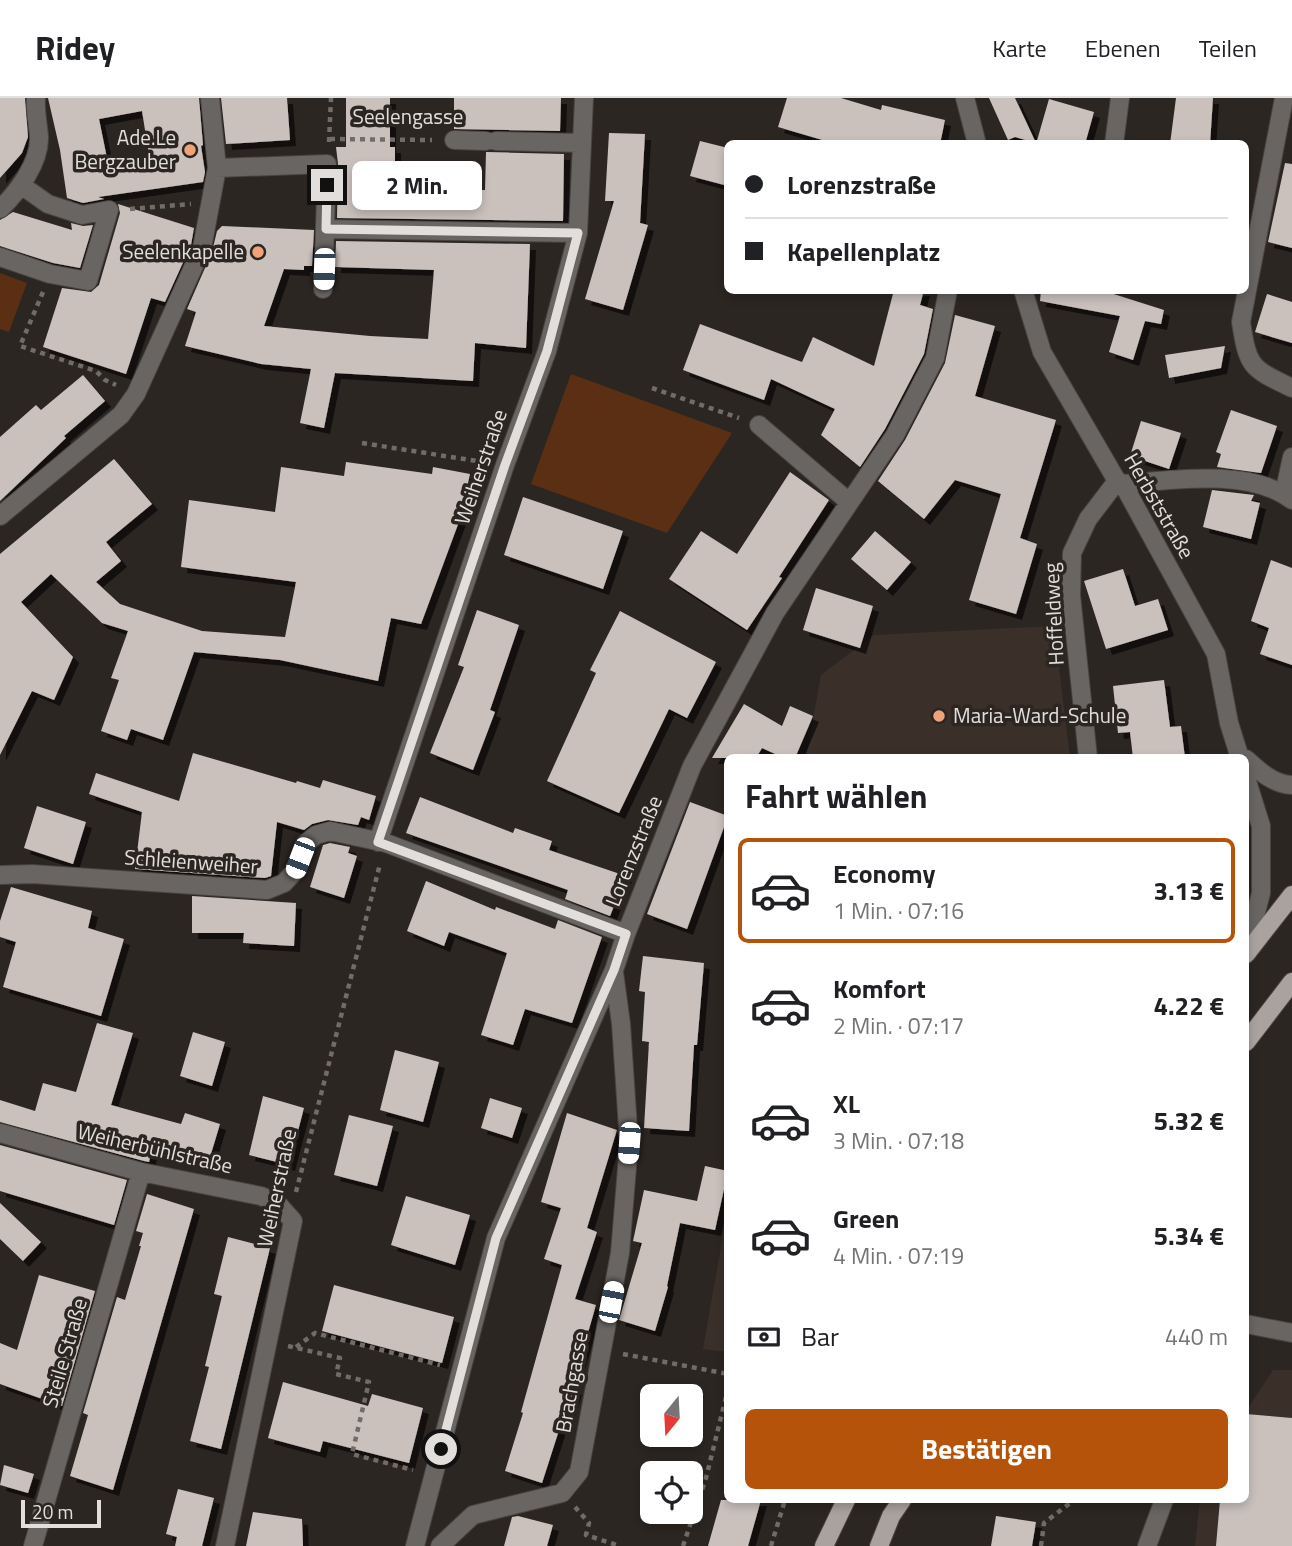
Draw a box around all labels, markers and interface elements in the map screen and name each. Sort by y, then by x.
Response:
text: Ridey [35,23,115,73]
text: Karte [992,30,1047,66]
text: Ebenen [1085,30,1161,66]
text: Teilen [1199,30,1257,66]
street label: Seelengasse [353,100,463,132]
place label: Ade.Le Bergzauber [74,121,176,177]
marker: Ade.Le Bergzauber [182,142,198,158]
callout: 2 Min. [352,160,481,210]
text: Lorenzstraße [787,165,936,204]
text: 2 Min. [386,168,448,203]
route end [311,169,343,201]
text: Kapellenplatz [787,232,940,271]
place label: Seelenkapelle [122,235,244,267]
marker: Seelenkapelle [250,244,266,260]
car [313,248,336,290]
street label: Weiherstraße [445,405,515,529]
street label: Herbststraße [1117,447,1203,564]
street label: Hoffeldweg [1034,562,1072,666]
place label: Maria-Ward-Schule [953,699,1126,731]
marker: Maria-Ward-Schule [931,708,947,724]
text: Fahrt wählen [745,772,928,820]
street label: Lorenzstraße [596,790,670,911]
car [283,835,318,881]
street label: Schleienweiher [123,840,259,882]
text: Economy [833,854,935,893]
icon: car [749,859,812,922]
text: 3.13 € [1153,871,1224,910]
text: 1 Min. · 07:16 [833,893,964,928]
text: Komfort [833,969,926,1008]
icon: car [749,974,812,1037]
text: 4.22 € [1153,986,1224,1025]
text: 2 Min. · 07:17 [833,1008,964,1043]
text: XL [833,1084,860,1123]
icon: car [749,1089,812,1152]
text: 5.32 € [1153,1101,1224,1140]
street label: Weiherbühlstraße [74,1115,236,1181]
car [618,1121,641,1165]
text: 3 Min. · 07:18 [833,1123,964,1158]
street label: Weiherstraße [248,1126,304,1250]
text: Green [833,1199,899,1238]
icon: car [749,1204,812,1267]
text: 5.34 € [1153,1216,1224,1255]
text: 4 Min. · 07:19 [833,1238,964,1273]
car [597,1279,626,1325]
street label: Steile Straße [33,1294,95,1411]
text: Bar [801,1317,839,1356]
icon: cash [745,1318,783,1356]
text: 440 m [1165,1319,1228,1354]
street label: Brachgasse [546,1329,596,1435]
north arrow [640,1384,704,1447]
map controls [640,1384,703,1524]
button: Bestätigen [745,1409,1228,1489]
route start [425,1433,457,1465]
button: locate [640,1461,703,1524]
scale bar [21,1497,102,1529]
text: 20 m [32,1497,73,1526]

